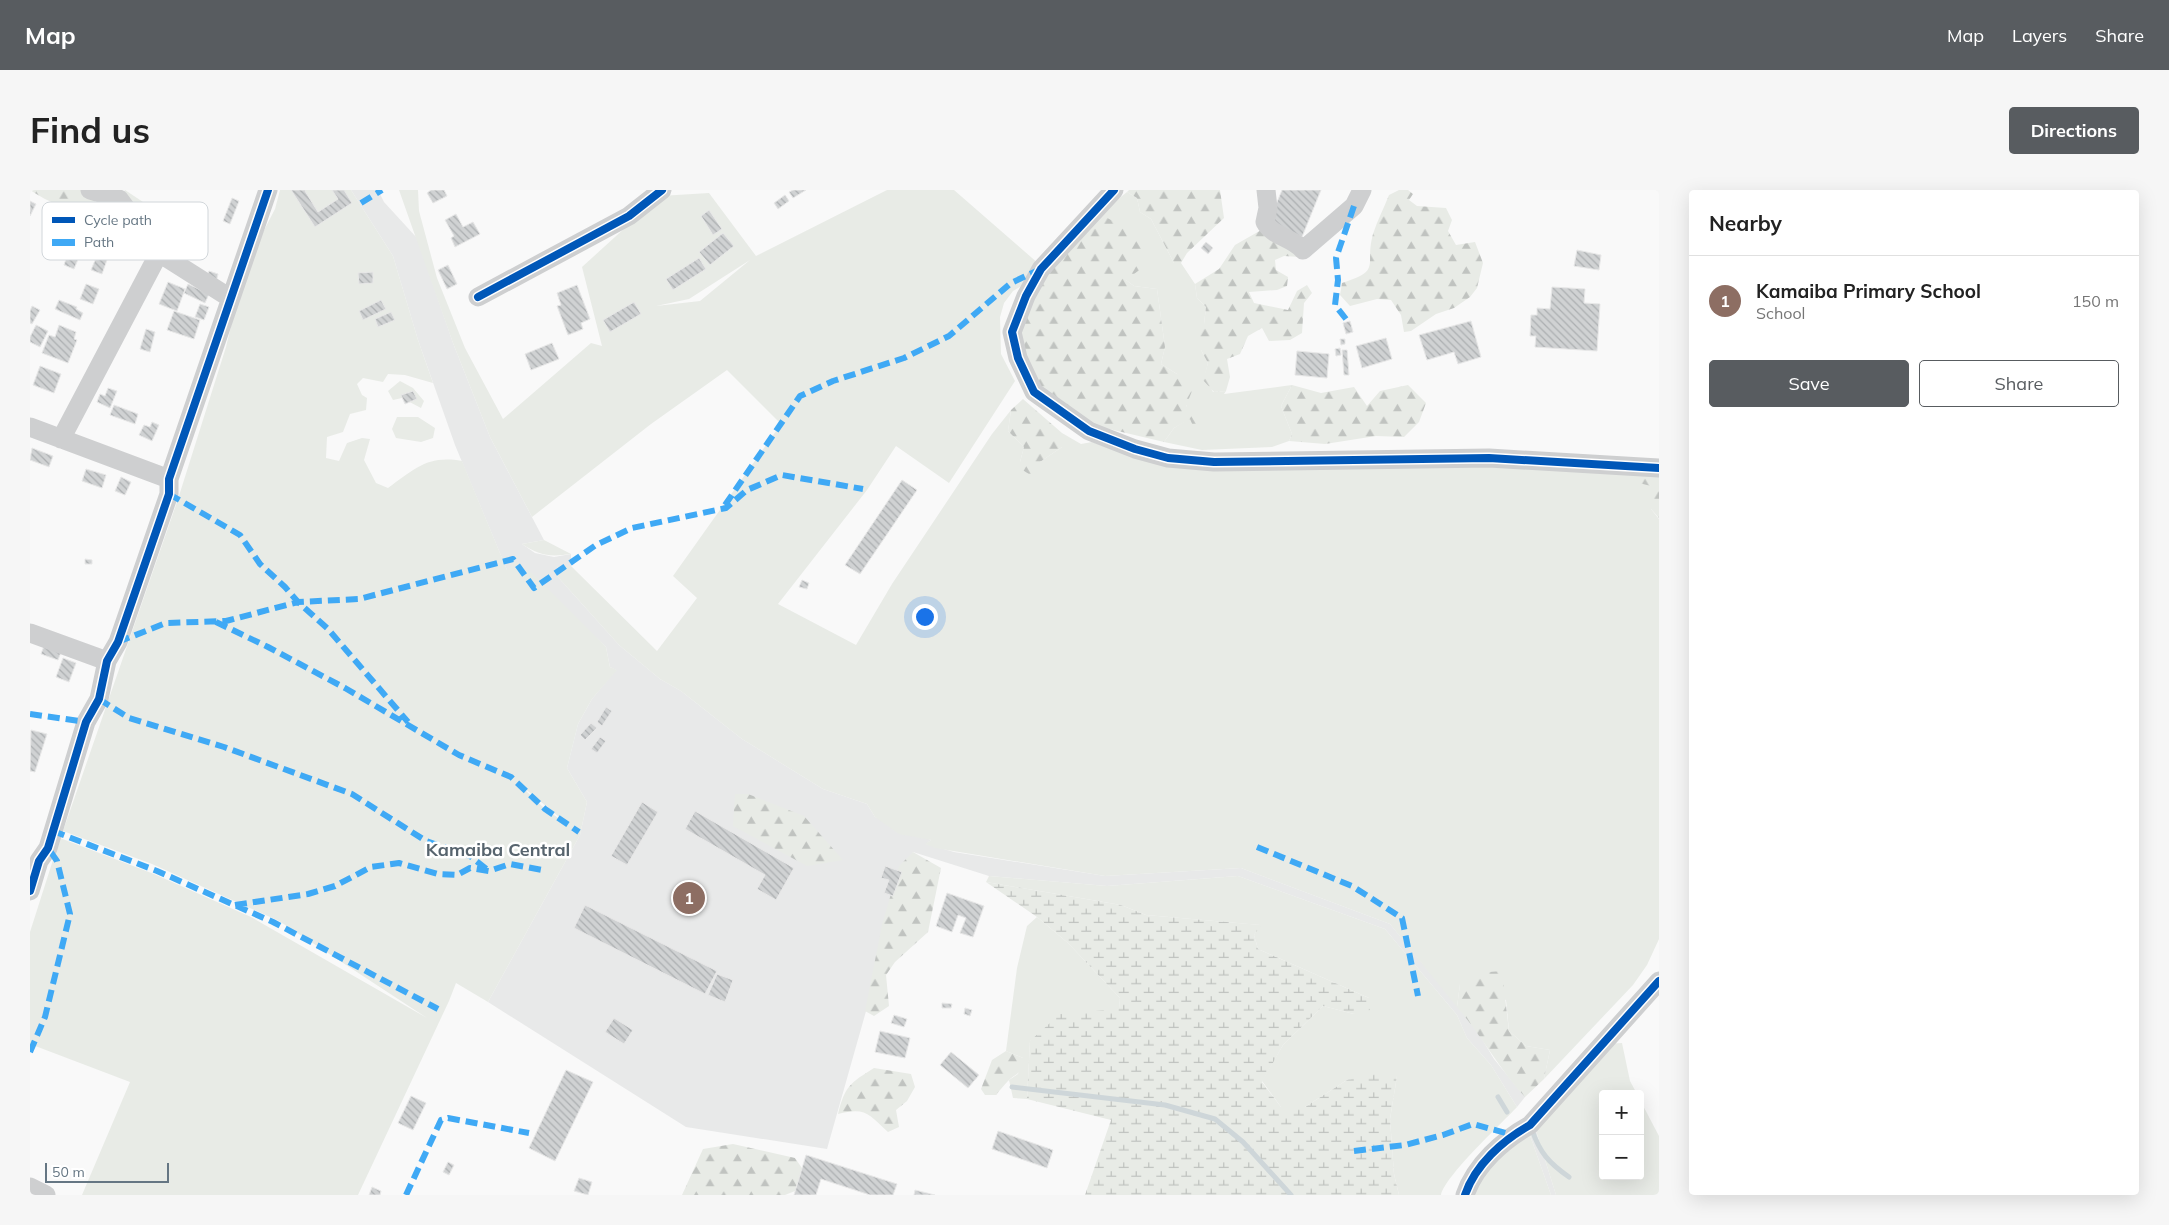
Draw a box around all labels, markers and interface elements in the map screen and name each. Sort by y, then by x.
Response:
text: Map [25,20,76,50]
text: Map [1947,24,1984,47]
text: Layers [2012,24,2067,47]
text: Share [2095,24,2144,47]
button: Directions [2009,107,2139,154]
text: Find us [30,108,150,152]
legend [42,202,208,260]
text: Nearby [1709,210,1782,236]
text: Cycle path [84,211,152,229]
text: Path [84,233,114,251]
text: Kamaiba Primary School [1756,279,1981,303]
text: 1 [1720,291,1730,311]
text: 150 m [2072,291,2119,311]
text: School [1756,303,1805,323]
button: Save [1709,360,1909,407]
button: Share [1919,360,2119,407]
your location [912,604,938,630]
district label: Kamaiba Central [426,838,570,861]
pin: 1 [673,879,705,917]
map controls [1599,1090,1644,1180]
button: + [1599,1090,1644,1135]
button: − [1599,1135,1644,1180]
scale bar [45,1160,169,1183]
text: 50 m [52,1163,85,1181]

